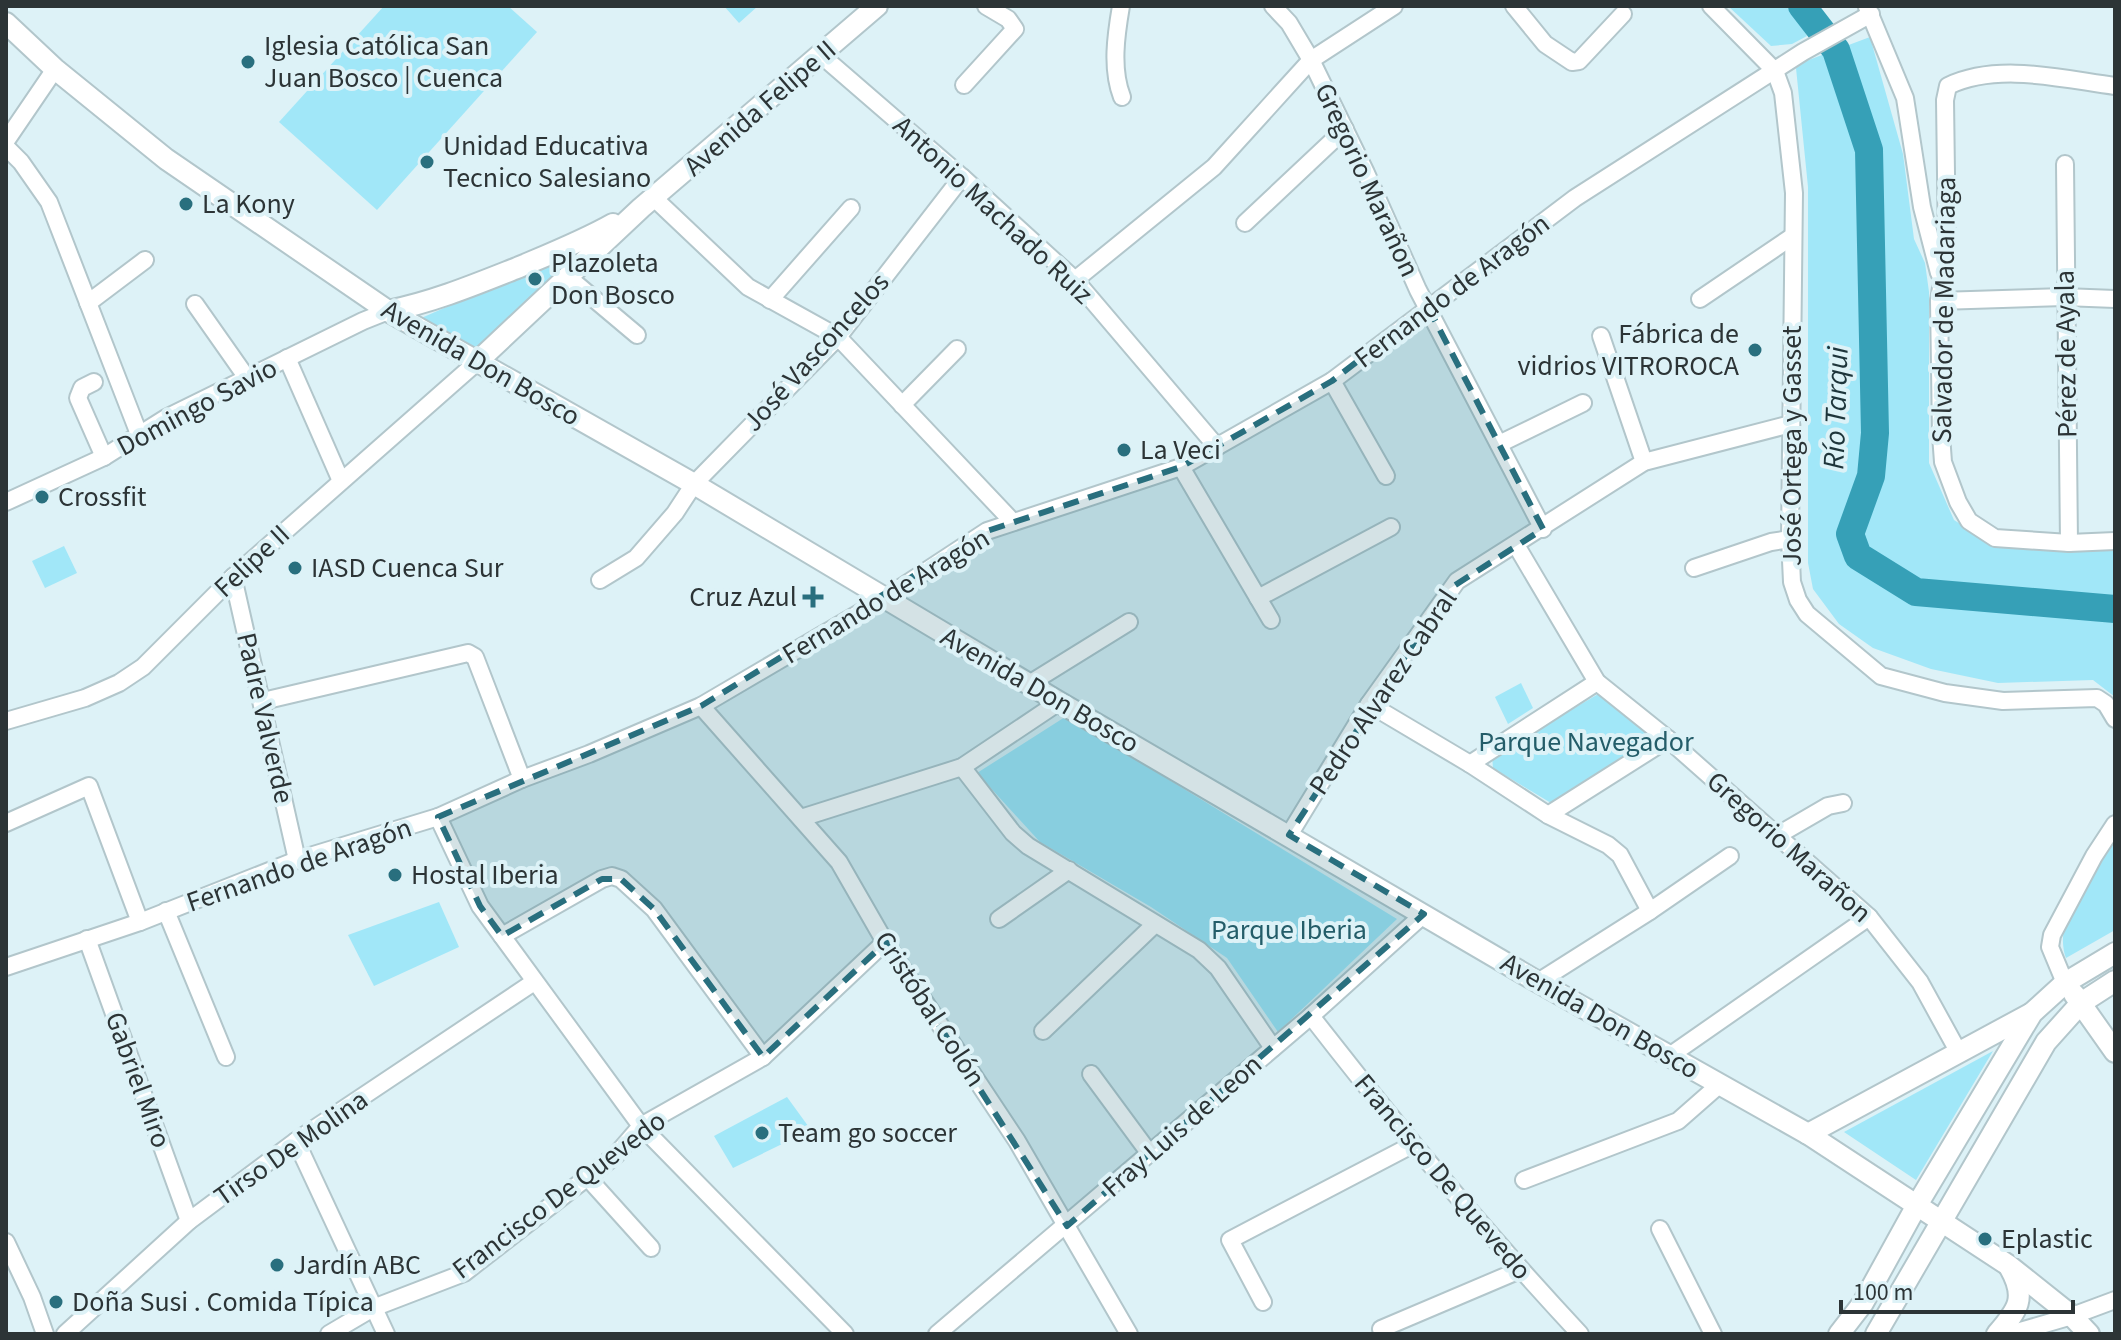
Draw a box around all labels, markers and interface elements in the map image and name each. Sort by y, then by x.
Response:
place label: Iglesia Católica San Juan Bosco | Cuenca [264,26,503,98]
street label: Avenida Felipe II [675,30,845,186]
marker: Iglesia Católica San Juan Bosco | Cuenca [239,53,257,71]
street label: Gregorio Marañon [1304,76,1430,284]
street label: Antonio Machado Ruiz [884,107,1102,314]
place label: Unidad Educativa Tecnico Salesiano [443,126,651,198]
marker: Unidad Educativa Tecnico Salesiano [418,153,436,171]
street label: Salvador de Madariaga [1922,176,1966,444]
place label: La Kony [202,184,295,224]
marker: La Kony [177,195,195,213]
street label: Fernando de Aragón [1346,204,1558,378]
place label: Plazoleta Don Bosco [551,243,675,315]
street label: José Vasconcelos [734,264,898,440]
marker: Plazoleta Don Bosco [526,270,544,288]
street label: Pérez de Ayala [2045,270,2087,438]
street label: Avenida Don Bosco [374,290,588,436]
place label: Fábrica de vidrios VITROROCA [1517,314,1740,386]
street label: José Ortega y Gasset [1772,325,1812,566]
marker: Fábrica de vidrios VITROROCA [1746,341,1764,359]
water label: Río Tarqui [1812,345,1860,470]
street label: Domingo Savio [110,348,284,466]
place label: La Veci [1140,430,1221,470]
marker: La Veci [1115,441,1133,459]
place label: Crossfit [58,477,147,517]
marker: Crossfit [33,488,51,506]
street label: Felipe II [205,515,299,607]
street label: Fernando de Aragón [775,518,997,674]
place label: IASD Cuenca Sur [311,548,504,588]
marker: IASD Cuenca Sur [286,559,304,577]
place label: Cruz Azul [689,577,797,617]
street label: Pedro Alvarez Cabral [1299,581,1467,803]
marker: Cruz Azul [804,588,822,606]
street label: Avenida Don Bosco [933,617,1147,763]
street label: Padre Valverde [226,629,304,807]
park label: Parque Navegador [1478,722,1694,762]
street label: Gregorio Marañon [1698,762,1880,932]
street label: Fernando de Aragón [181,808,417,922]
place label: Hostal Iberia [411,855,559,895]
marker: Hostal Iberia [386,866,404,884]
park label: Parque Iberia [1211,910,1367,950]
street label: Cristóbal Colón [865,923,995,1095]
street label: Avenida Don Bosco [1493,943,1707,1089]
street label: Gabriel Miro [95,1006,181,1154]
street label: Fray Luis de Leon [1093,1045,1271,1207]
street label: Francisco De Quevedo [1345,1065,1541,1289]
street label: Tirso De Molina [206,1080,376,1216]
street label: Francisco De Quevedo [444,1101,674,1289]
place label: Team go soccer [778,1113,957,1153]
marker: Team go soccer [753,1124,771,1142]
place label: Eplastic [2001,1219,2093,1259]
marker: Eplastic [1976,1230,1994,1248]
place label: Jardín ABC [293,1245,421,1285]
marker: Jardín ABC [268,1256,286,1274]
scale bar [1841,1264,2073,1314]
text: 100 m [1853,1275,1913,1310]
place label: Doña Susi . Comida Típica [72,1282,374,1322]
marker: Doña Susi . Comida Típica [47,1293,65,1311]

